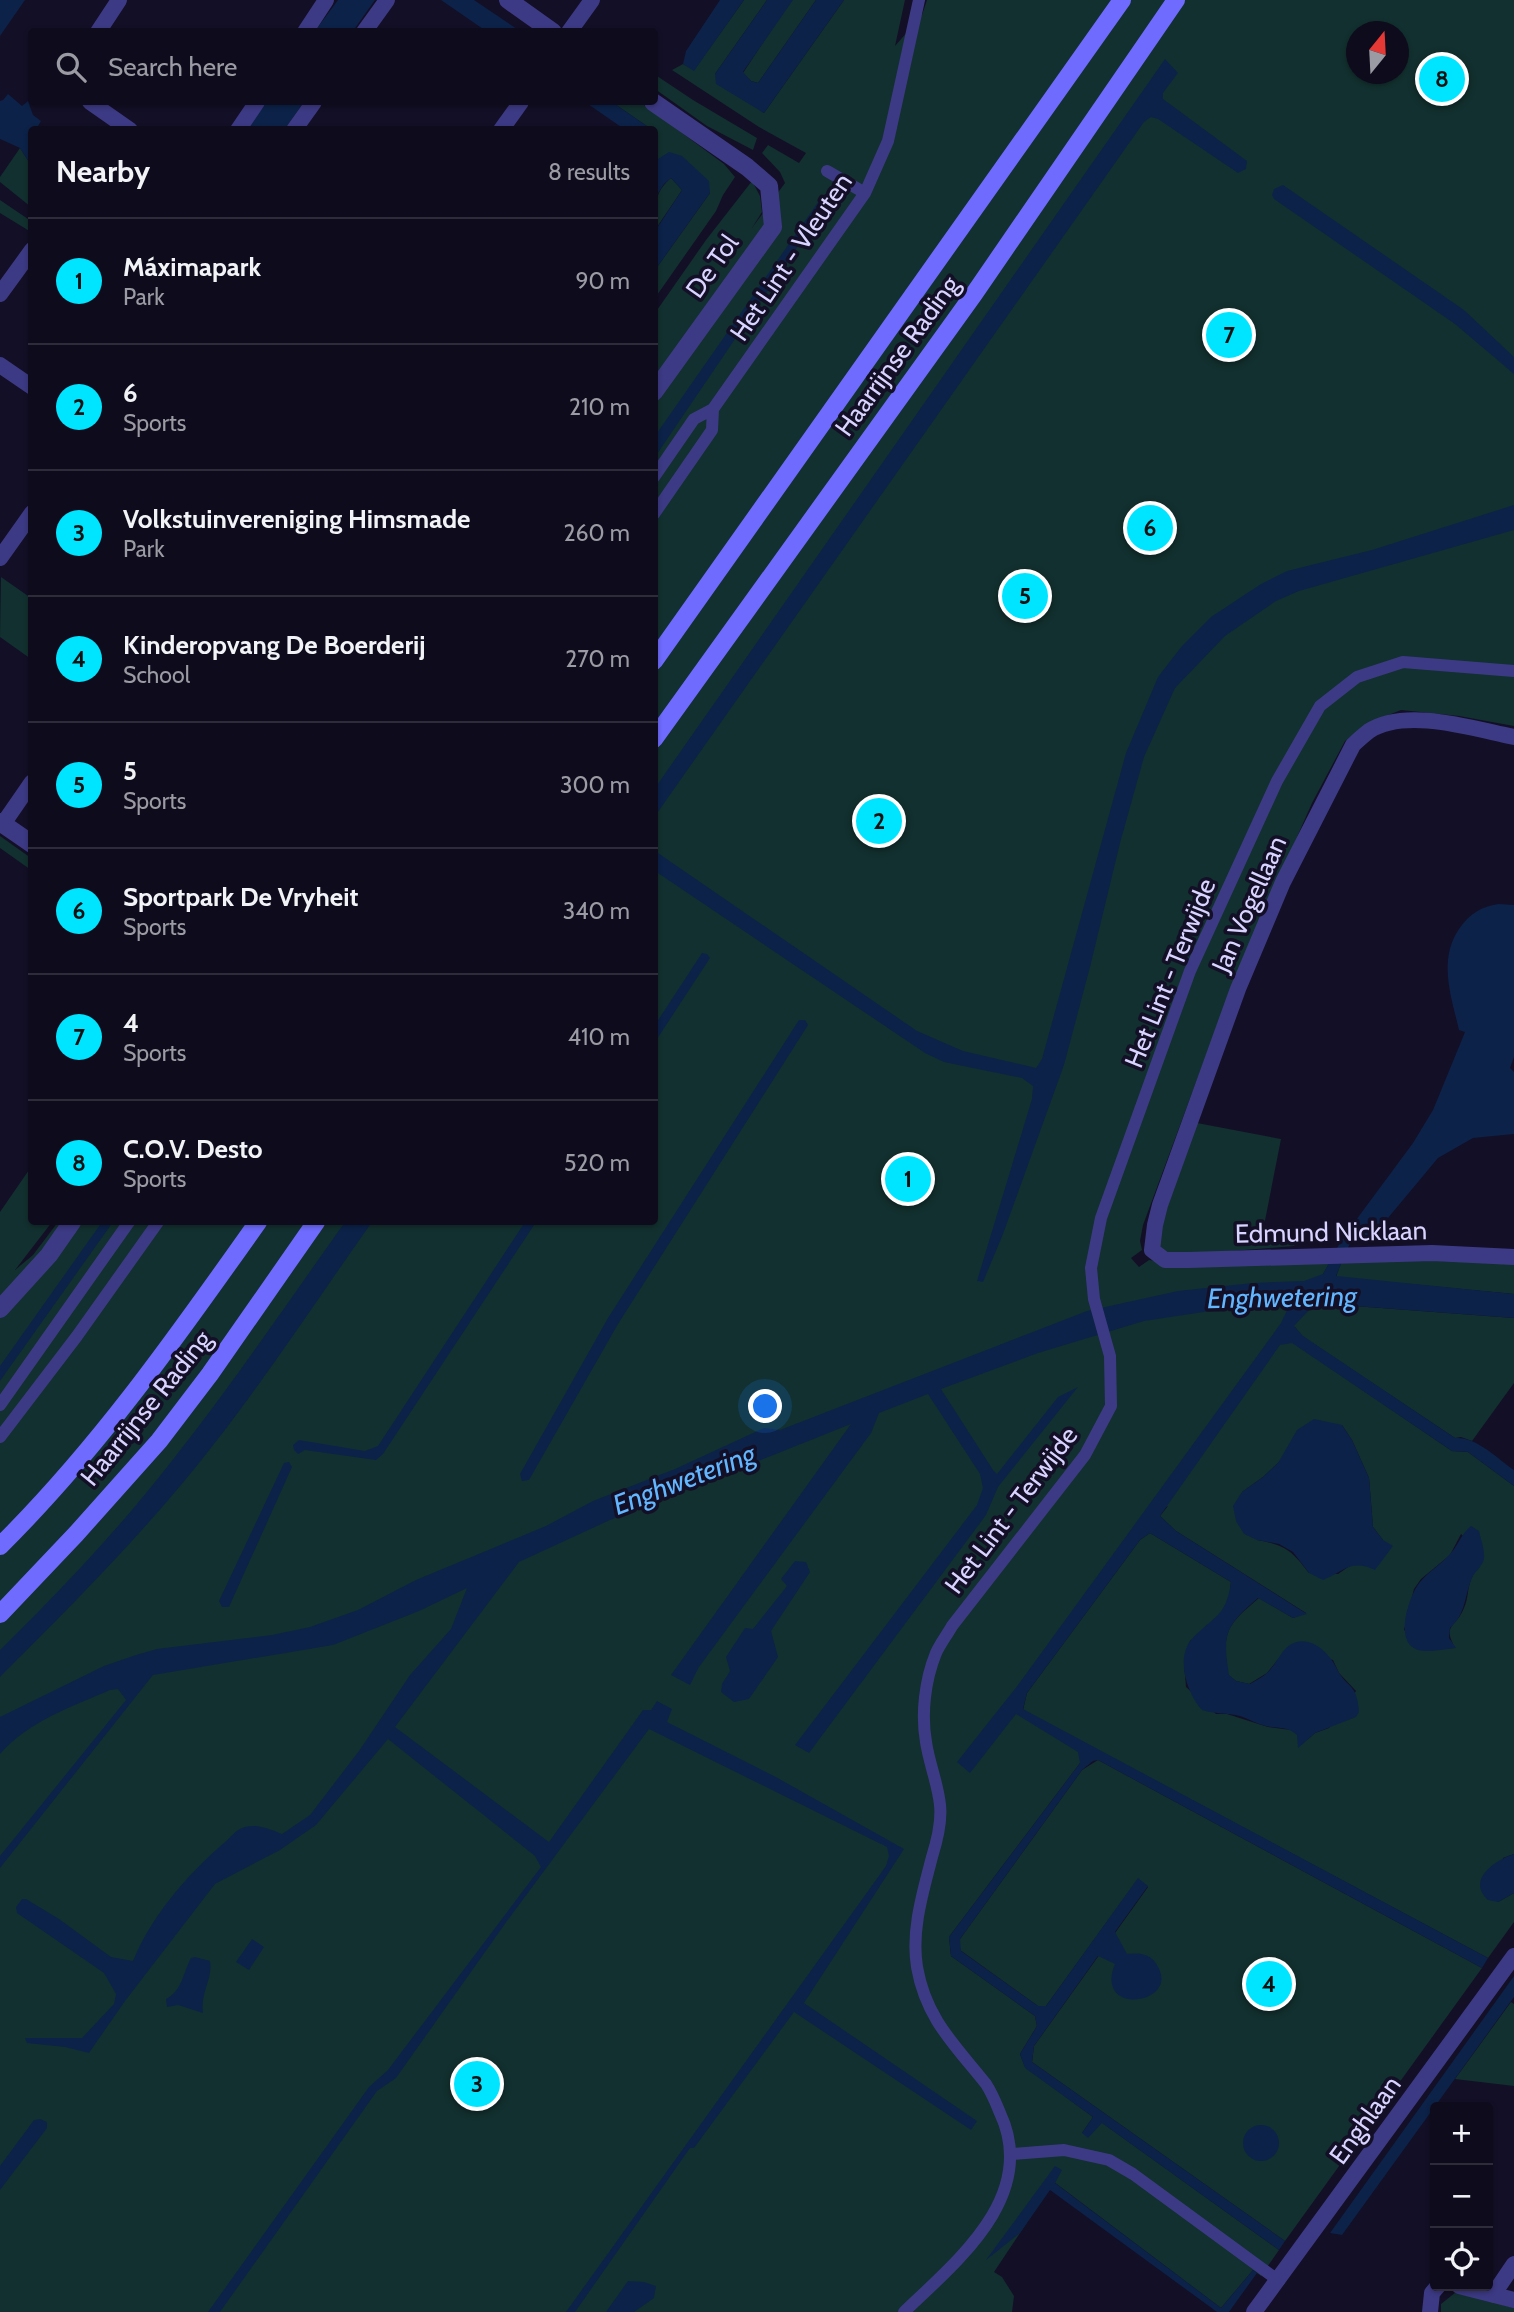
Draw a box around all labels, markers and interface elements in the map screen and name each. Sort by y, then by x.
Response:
north arrow [1346,21,1409,84]
search box [28,28,658,105]
icon: search [52,48,90,86]
text: Search here [108,51,237,83]
pin: 8 [1419,53,1465,105]
text: Nearby [56,153,150,190]
text: 8 results [548,158,630,186]
street label: Het Lint - Vleuten [723,167,859,347]
street label: De Tol [679,228,745,304]
text: Máximapark [123,251,261,283]
text: 1 [75,267,83,295]
text: 90 m [576,267,630,295]
street label: Haarrijnse Rading [828,269,967,442]
text: Park [123,283,164,311]
pin: 7 [1206,309,1252,361]
text: 6 [123,377,138,409]
text: 2 [73,393,85,421]
text: 210 m [569,393,630,421]
text: Sports [123,409,186,437]
pin: 6 [1127,502,1173,554]
text: Volkstuinvereniging Himsmade [123,503,470,535]
text: 3 [73,519,85,547]
text: 260 m [563,519,630,547]
text: Park [123,535,164,563]
pin: 5 [1002,570,1048,622]
text: Kinderopvang De Boerderij [123,629,426,661]
text: 4 [72,645,86,673]
text: 270 m [565,645,630,673]
text: School [123,661,190,689]
text: 5 [123,755,137,787]
text: 5 [73,771,85,799]
text: 300 m [560,771,630,799]
text: Sports [123,787,186,815]
pin: 2 [856,795,902,847]
street label: Jan Vogellaan [1204,831,1293,978]
street label: Het Lint - Terwijde [1117,874,1223,1072]
text: Sportpark De Vryheit [123,881,358,913]
text: 6 [73,897,85,925]
text: 340 m [563,897,630,925]
text: Sports [123,913,186,941]
text: 4 [123,1007,139,1039]
text: 7 [73,1023,85,1051]
text: 410 m [568,1023,630,1051]
text: Sports [123,1039,186,1067]
text: C.O.V. Desto [123,1133,263,1165]
text: 8 [72,1149,86,1177]
text: 520 m [564,1149,630,1177]
pin: 1 [885,1153,931,1205]
text: Sports [123,1165,186,1193]
street label: Edmund Nicklaan [1235,1214,1427,1250]
water label: Enghwetering [1207,1279,1358,1315]
street label: Haarrijnse Rading [74,1323,219,1492]
your location [748,1389,782,1423]
street label: Het Lint - Terwijde [938,1420,1084,1600]
water label: Enghwetering [608,1436,761,1522]
pin: 4 [1246,1958,1292,2010]
pin: 3 [454,2058,500,2110]
street label: Enghlaan [1322,2070,1408,2170]
map controls [1430,2102,1493,2291]
button: + [1430,2102,1493,2165]
button: − [1430,2165,1493,2228]
button: locate [1430,2228,1493,2291]

